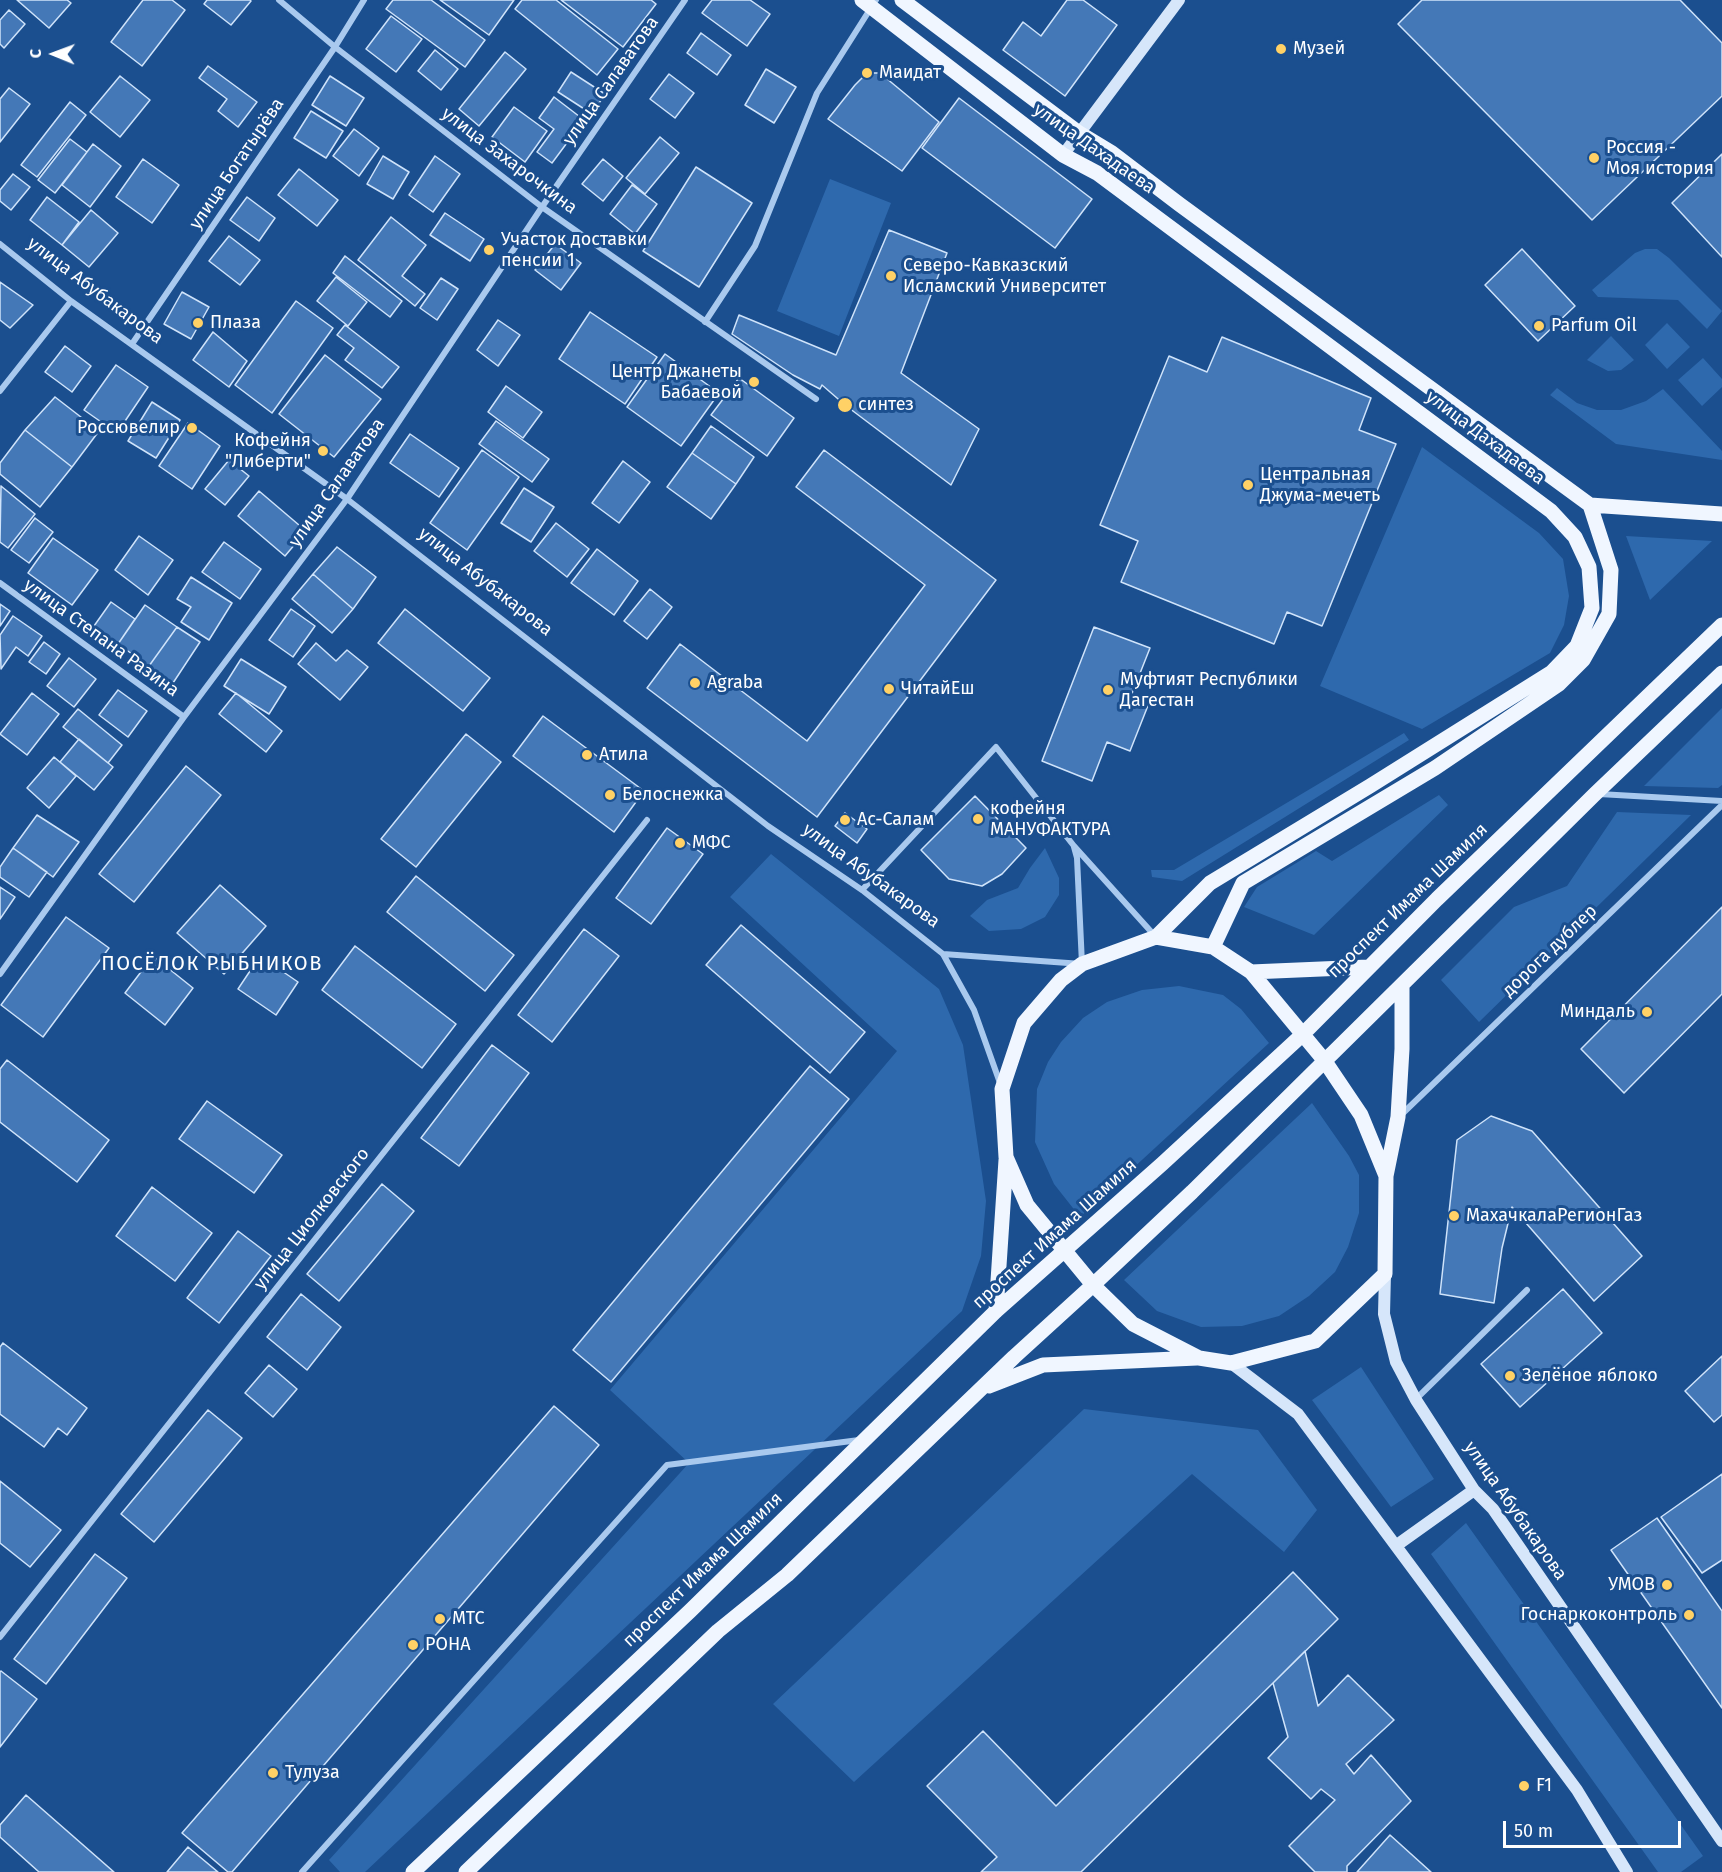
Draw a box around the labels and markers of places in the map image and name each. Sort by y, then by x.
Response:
place label: Музей [1293,38,1345,60]
marker: Музей [1274,42,1288,56]
place label: Маидат [879,62,941,84]
marker: Маидат [860,66,874,80]
place label: Россия - Моя история [1606,137,1714,180]
marker: Россия - Моя история [1587,151,1601,165]
place label: Участок доставки пенсии 1 [501,229,647,272]
marker: Участок доставки пенсии 1 [482,243,496,257]
place label: Северо-Кавказский Исламский Университет [903,255,1106,298]
marker: Северо-Кавказский Исламский Университет [884,269,898,283]
place label: Плаза [210,312,261,334]
place label: Parfum Oil [1551,315,1637,337]
marker: Плаза [191,316,205,330]
marker: Parfum Oil [1532,319,1546,333]
place label: Центр Джанеты Бабаевой [611,361,742,404]
marker: Центр Джанеты Бабаевой [747,375,761,389]
place label: синтез [858,394,914,416]
marker: синтез [836,396,854,414]
place label: Россювелир [77,417,180,439]
marker: Россювелир [185,421,199,435]
place label: Кофейня "Либерти" [225,430,311,472]
marker: Кофейня "Либерти" [316,444,330,458]
place label: Центральная Джума-мечеть [1260,464,1380,506]
marker: Центральная Джума-мечеть [1241,478,1255,492]
place label: Муфтият Республики Дагестан [1120,669,1298,712]
place label: Agraba [707,672,763,694]
marker: Agraba [688,676,702,690]
place label: ЧитайЕш [901,678,975,700]
marker: ЧитайЕш [882,682,896,696]
marker: Муфтият Республики Дагестан [1101,683,1115,697]
place label: Атила [599,744,648,766]
marker: Атила [580,748,594,762]
place label: Белоснежка [622,784,724,806]
marker: Белоснежка [603,788,617,802]
place label: кофейня МАНУФАКТУРА [990,798,1110,840]
place label: Ас-Салам [857,809,934,831]
marker: кофейня МАНУФАКТУРА [971,812,985,826]
marker: Ас-Салам [838,813,852,827]
place label: МФС [692,832,731,854]
marker: МФС [673,836,687,850]
place label: Миндаль [1560,1001,1635,1023]
marker: Миндаль [1640,1005,1654,1019]
place label: МахачкалаРегионГаз [1466,1205,1643,1227]
marker: МахачкалаРегионГаз [1447,1209,1461,1223]
place label: Зелёное яблоко [1522,1365,1658,1387]
marker: Зелёное яблоко [1503,1369,1517,1383]
place label: УМОВ [1608,1574,1655,1596]
marker: УМОВ [1660,1578,1674,1592]
place label: Госнаркоконтроль [1521,1604,1677,1626]
place label: МТС [452,1608,485,1630]
marker: Госнаркоконтроль [1682,1608,1696,1622]
marker: МТС [433,1612,447,1626]
place label: РОНА [425,1634,470,1656]
marker: РОНА [406,1638,420,1652]
place label: Тулуза [285,1762,340,1784]
marker: Тулуза [266,1766,280,1780]
place label: F1 [1536,1775,1552,1797]
marker: F1 [1517,1779,1531,1793]

